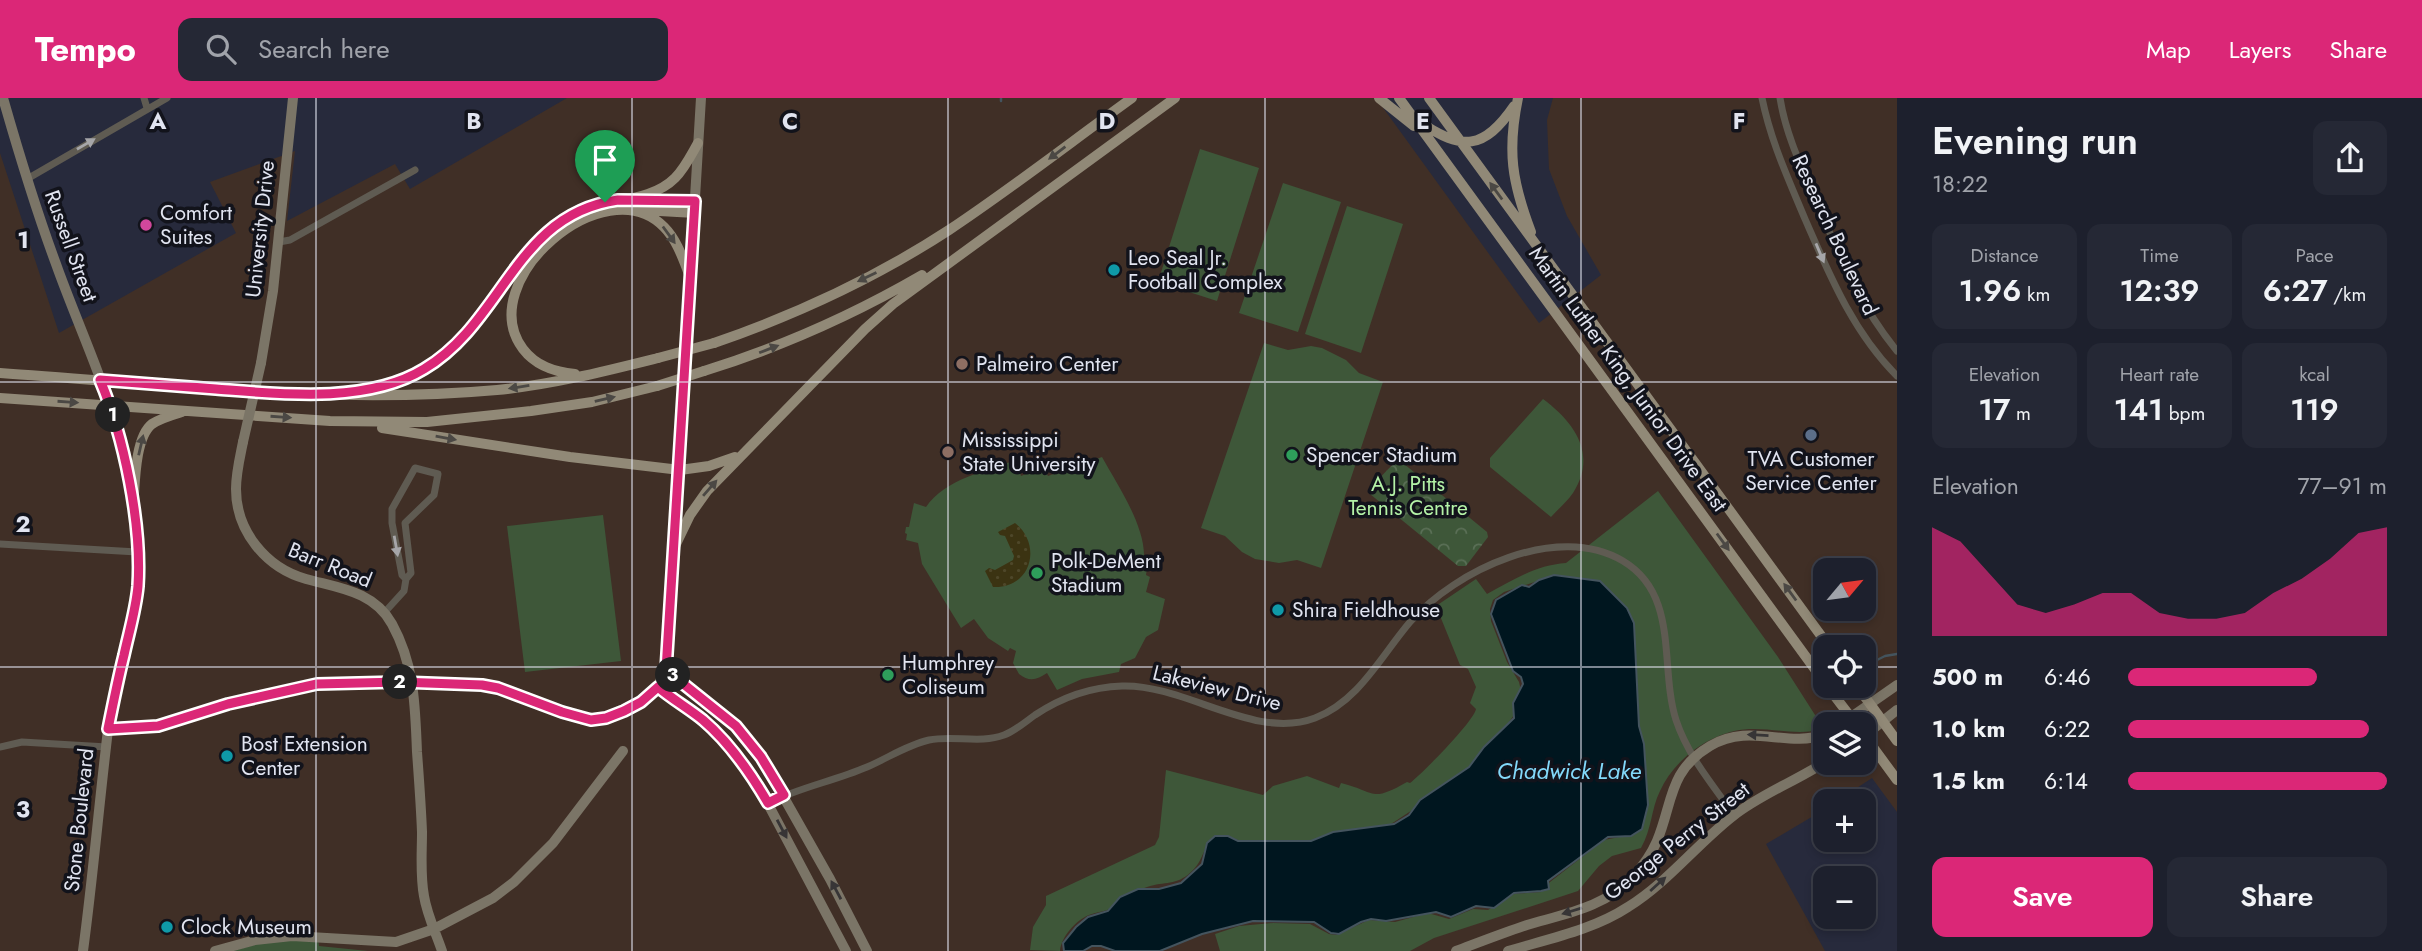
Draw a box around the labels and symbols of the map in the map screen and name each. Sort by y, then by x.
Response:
text: A [149,104,167,138]
text: B [466,104,482,138]
text: C [782,104,798,138]
text: D [1099,104,1116,138]
text: E [1416,104,1430,138]
text: F [1733,104,1745,138]
pin [575,130,635,202]
one-way arrow [76,138,95,151]
one-way arrow [1048,146,1066,160]
street label: Research Boulevard [1785,150,1885,320]
street label: University Drive [238,159,282,299]
one-way arrow [1489,182,1503,200]
street label: Russell Street [37,186,105,306]
place label: Comfort Suites [160,198,232,252]
marker: Comfort Suites [138,217,154,233]
text: 1 [17,223,29,257]
one-way arrow [662,226,676,244]
street label: Martin Luther King, Junior Drive East [1521,240,1735,518]
place label: Leo Seal Jr. Football Complex [1128,243,1282,297]
one-way arrow [1814,243,1826,263]
marker: Leo Seal Jr. Football Complex [1106,262,1122,278]
one-way arrow [857,271,877,282]
one-way arrow [759,343,780,354]
place label: Palmeiro Center [976,349,1119,379]
marker: Palmeiro Center [954,356,970,372]
one-way arrow [508,382,530,393]
one-way arrow [594,393,616,404]
one-way arrow [57,397,79,408]
pin: 1 [96,398,130,432]
one-way arrow [270,412,292,423]
place label: Mississippi State University [962,425,1096,479]
marker: TVA Customer Service Center [1803,427,1819,443]
one-way arrow [436,433,458,444]
one-way arrow [136,434,147,456]
place label: Spencer Stadium [1306,440,1457,470]
marker: Mississippi State University [940,444,956,460]
place label: TVA Customer Service Center [1745,444,1877,498]
marker: Spencer Stadium [1284,447,1300,463]
park label: A.J. Pitts Tennis Centre [1348,469,1468,523]
one-way arrow [702,479,718,497]
text: 2 [15,507,31,541]
one-way arrow [1716,533,1730,551]
street label: Barr Road [284,535,376,595]
one-way arrow [391,535,402,557]
place label: Polk-DeMent Stadium [1051,546,1161,600]
north arrow [1813,558,1876,621]
marker: Polk-DeMent Stadium [1029,565,1045,581]
one-way arrow [1782,584,1797,602]
place label: Shira Fieldhouse [1292,595,1440,625]
marker: Shira Fieldhouse [1270,602,1286,618]
place label: Humphrey Coliseum [902,648,995,702]
pin: 3 [656,658,690,692]
street label: Lakeview Drive [1150,658,1285,718]
pin: 2 [382,664,418,700]
marker: Humphrey Coliseum [880,667,896,683]
place label: Bost Extension Center [241,729,368,783]
one-way arrow [1747,730,1769,741]
street label: Stone Boulevard [57,747,101,893]
marker: Bost Extension Center [219,748,235,764]
water label: Chadwick Lake [1497,754,1642,788]
street label: George Perry Street [1598,775,1756,907]
text: 3 [16,792,30,826]
one-way arrow [776,819,788,839]
one-way arrow [1649,876,1667,892]
one-way arrow [830,880,842,900]
one-way arrow [1562,907,1583,917]
place label: Clock Museum [181,912,312,942]
marker: Clock Museum [159,919,175,935]

